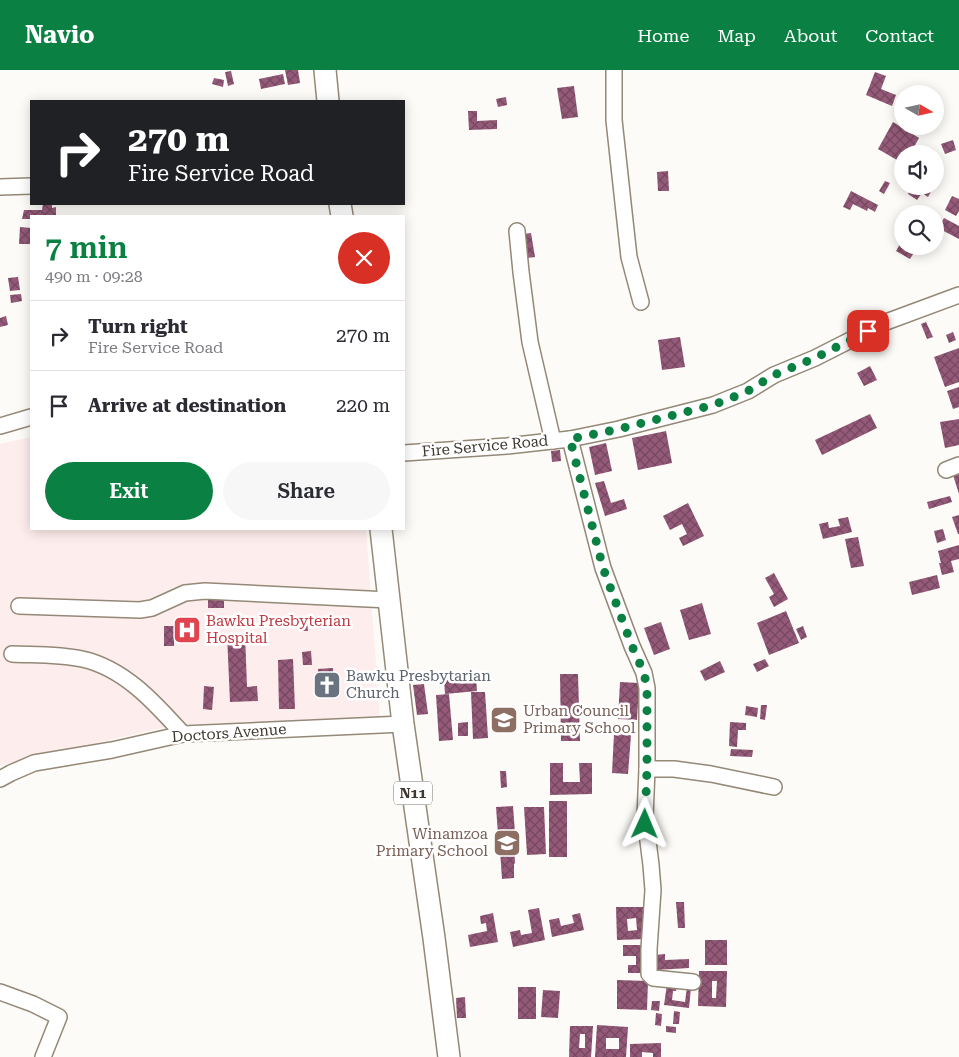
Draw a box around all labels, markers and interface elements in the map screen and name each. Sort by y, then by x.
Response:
text: Navio [25,21,94,49]
text: Home [637,25,689,46]
text: Map [717,25,756,46]
text: About [784,25,837,46]
text: Contact [865,25,934,46]
north arrow [894,85,944,135]
map controls [894,85,944,255]
text: 270 m [128,119,229,160]
icon: right [45,120,110,185]
button: sound [894,145,944,195]
text: Fire Service Road [128,161,314,186]
button: search [894,205,944,255]
text: 7 min [45,230,128,265]
button: close [338,232,390,284]
text: 490 m · 09:28 [45,267,143,286]
pin [847,310,889,352]
text: Turn right [88,315,188,338]
icon: arrive [854,317,882,345]
icon: right [45,322,73,350]
text: 270 m [336,324,390,347]
text: Fire Service Road [88,338,223,357]
icon: arrive [45,392,73,420]
text: Arrive at destination [88,394,286,417]
text: 220 m [336,394,390,417]
street label: Fire Service Road [421,431,549,460]
button: Exit [45,462,213,520]
button: Share [223,462,390,520]
place label: Bawku Presbyterian Hospital [206,612,351,647]
hospital icon: Bawku Presbyterian Hospital [172,615,202,645]
place label: Bawku Presbytarian Church [346,667,491,702]
church icon: Bawku Presbytarian Church [312,670,342,700]
place label: Urban Council Primary School [523,702,636,737]
school or university icon: Urban Council Primary School [489,705,519,735]
street label: Doctors Avenue [171,720,287,746]
road number: N11 [394,781,432,804]
position arrow [618,797,670,849]
place label: Winamzoa Primary School [376,825,488,860]
school or university icon: Winamzoa Primary School [492,828,522,858]

